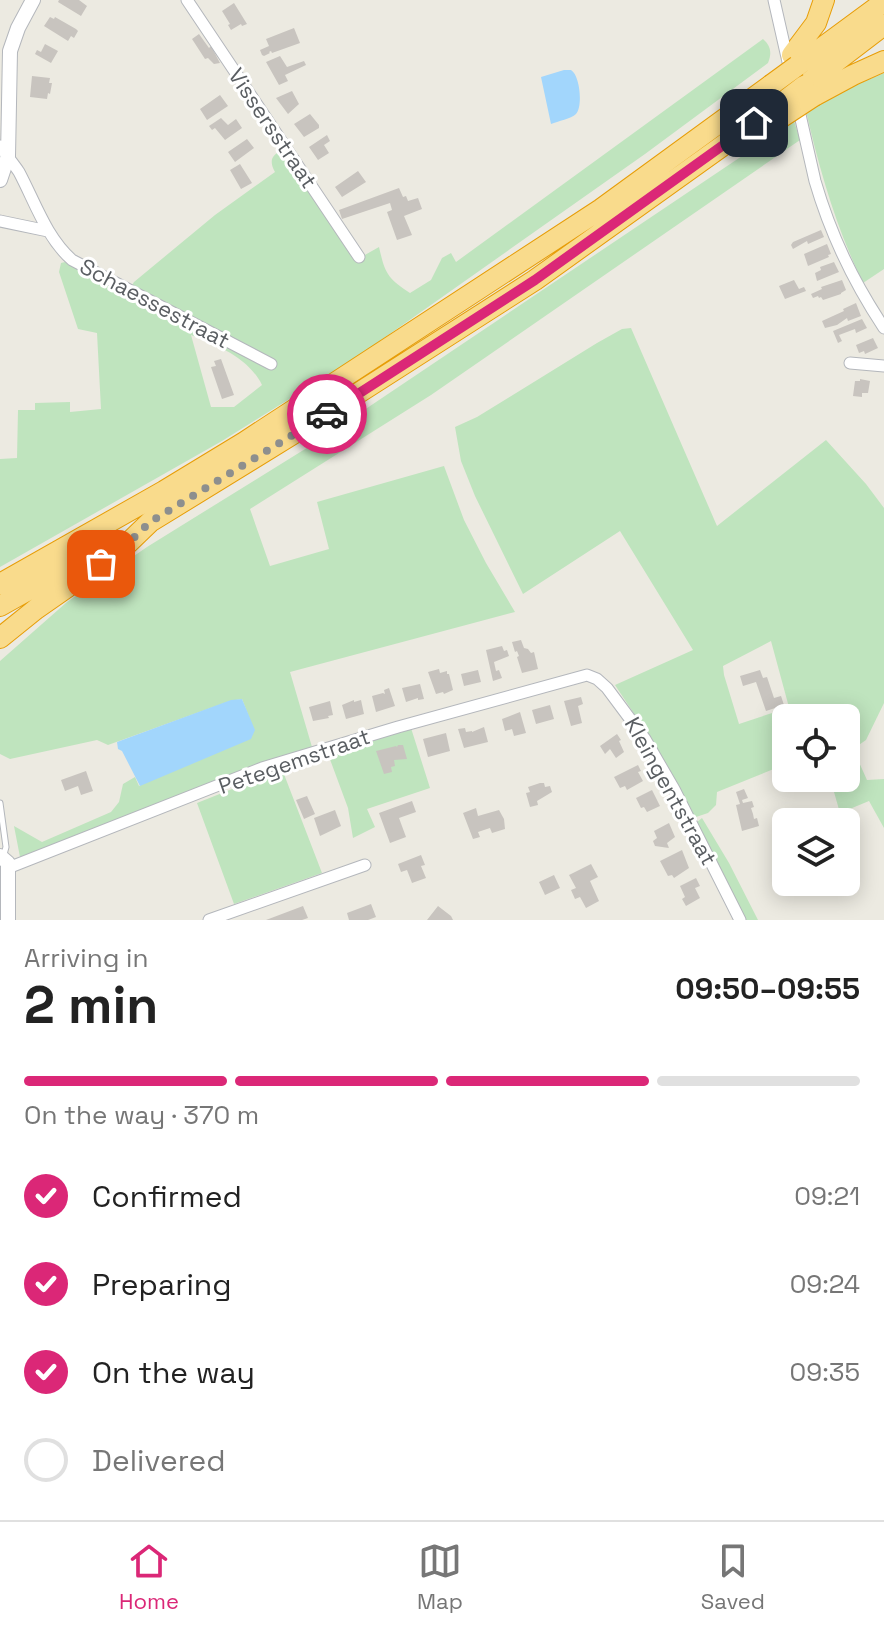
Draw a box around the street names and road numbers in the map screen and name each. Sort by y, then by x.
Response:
street label: Vissersstraat [223,63,323,193]
street label: Schaessestraat [75,252,235,354]
street label: Kleingentstraat [619,712,723,870]
street label: Petegemstraat [215,722,373,800]

